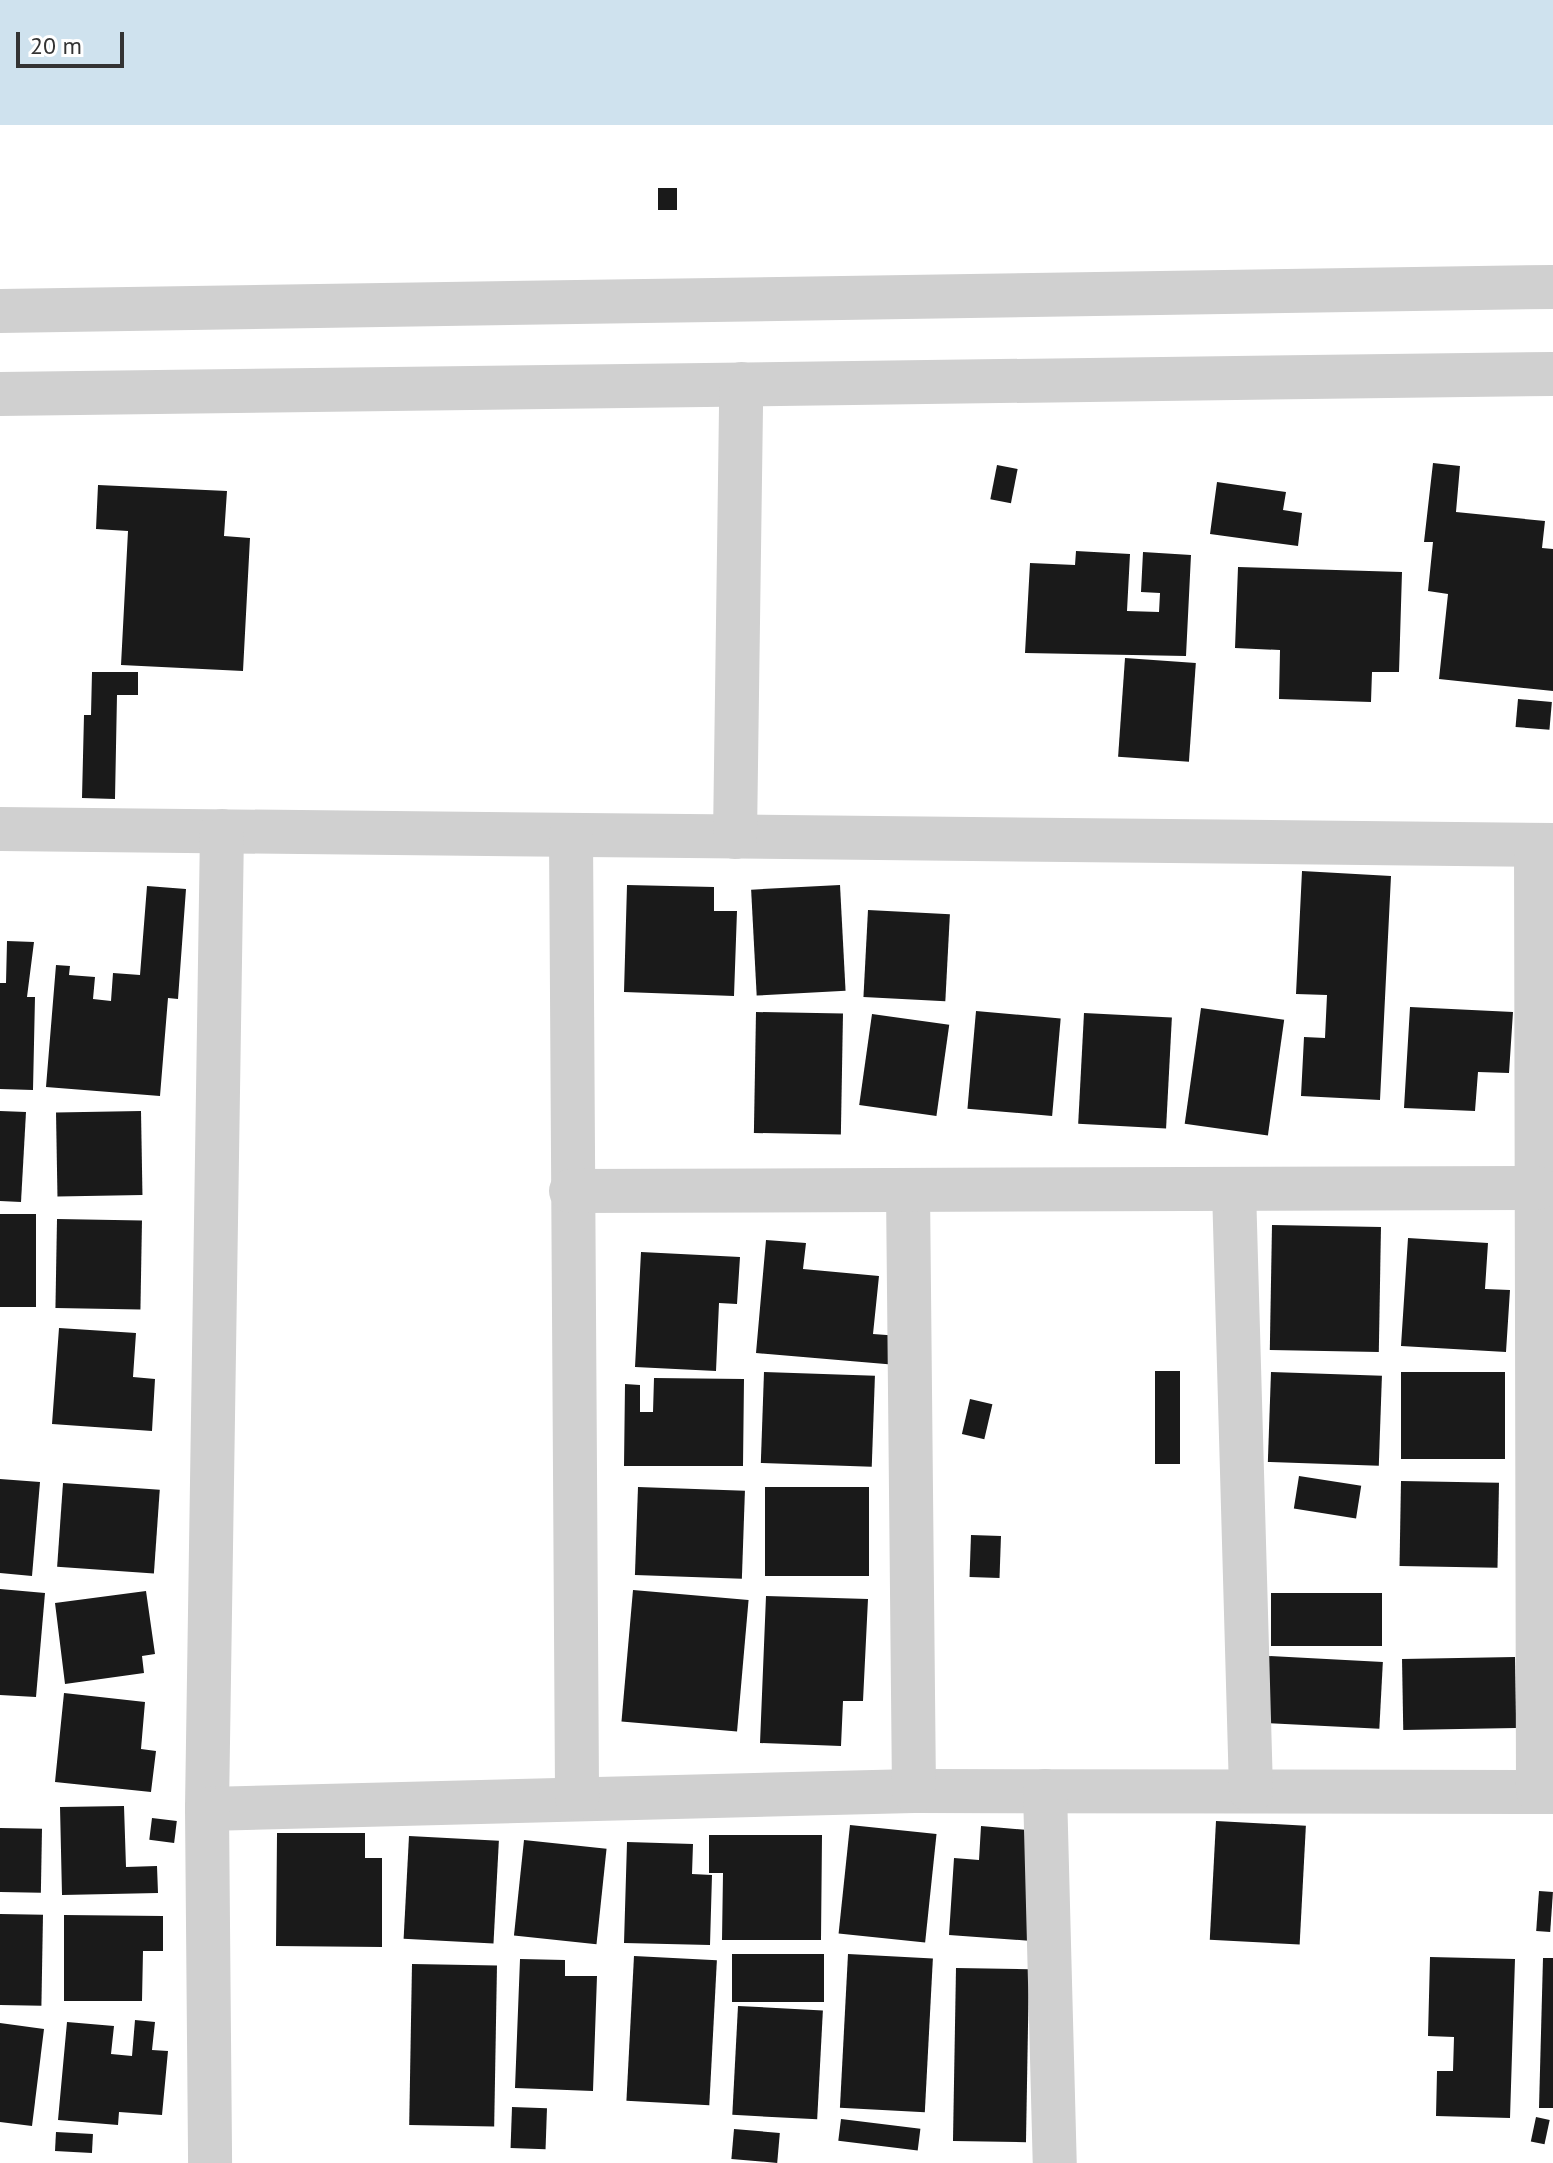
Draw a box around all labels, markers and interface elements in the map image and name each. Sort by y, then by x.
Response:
scale bar [20,16,128,66]
text: 20 m [30,30,82,61]

